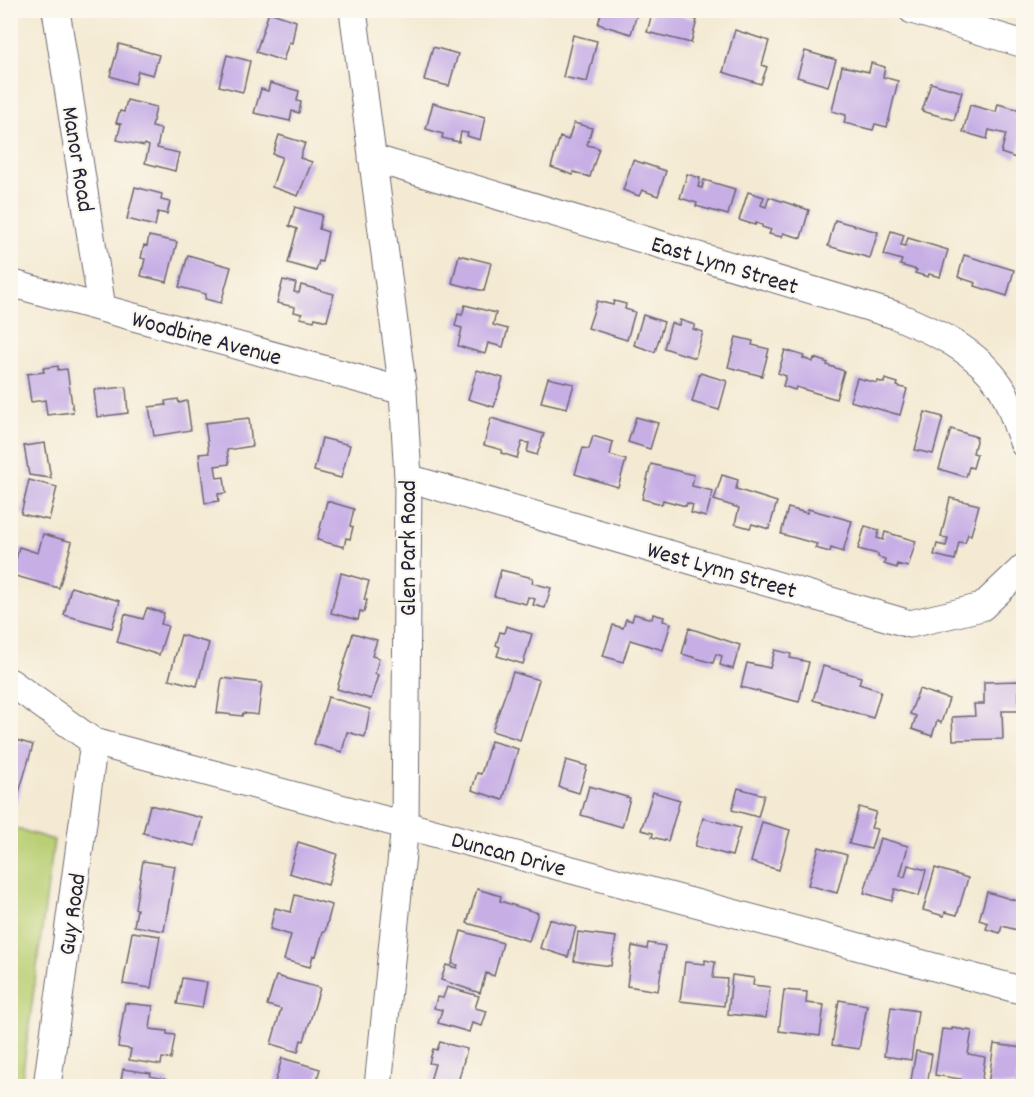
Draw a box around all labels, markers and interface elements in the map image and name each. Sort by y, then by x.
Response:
street label: Manor Road [51,104,101,215]
street label: East Lynn Street [646,228,802,305]
street label: Woodbine Avenue [127,304,285,376]
street label: Glen Park Road [393,480,427,616]
street label: West Lynn Street [642,534,800,610]
street label: Duncan Drive [447,824,569,888]
street label: Guy Road [51,871,97,958]

